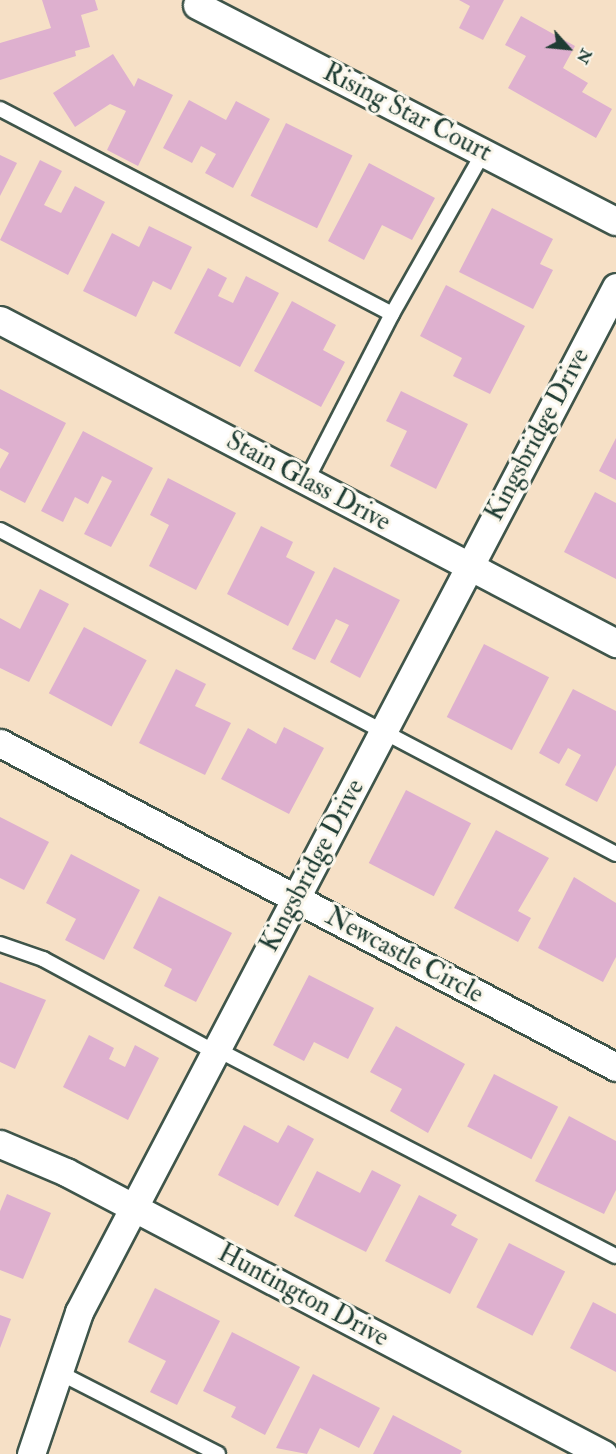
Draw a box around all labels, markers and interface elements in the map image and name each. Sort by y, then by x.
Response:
north arrow [538,18,598,78]
text: N [572,45,596,67]
street label: Rising Star Court [318,57,496,169]
street label: Kingsbridge Drive [479,343,597,527]
street label: Stain Glass Drive [221,426,395,538]
street label: Kingsbridge Drive [254,774,372,958]
street label: Newcastle Circle [320,901,488,1011]
street label: Huntington Drive [212,1238,394,1354]

